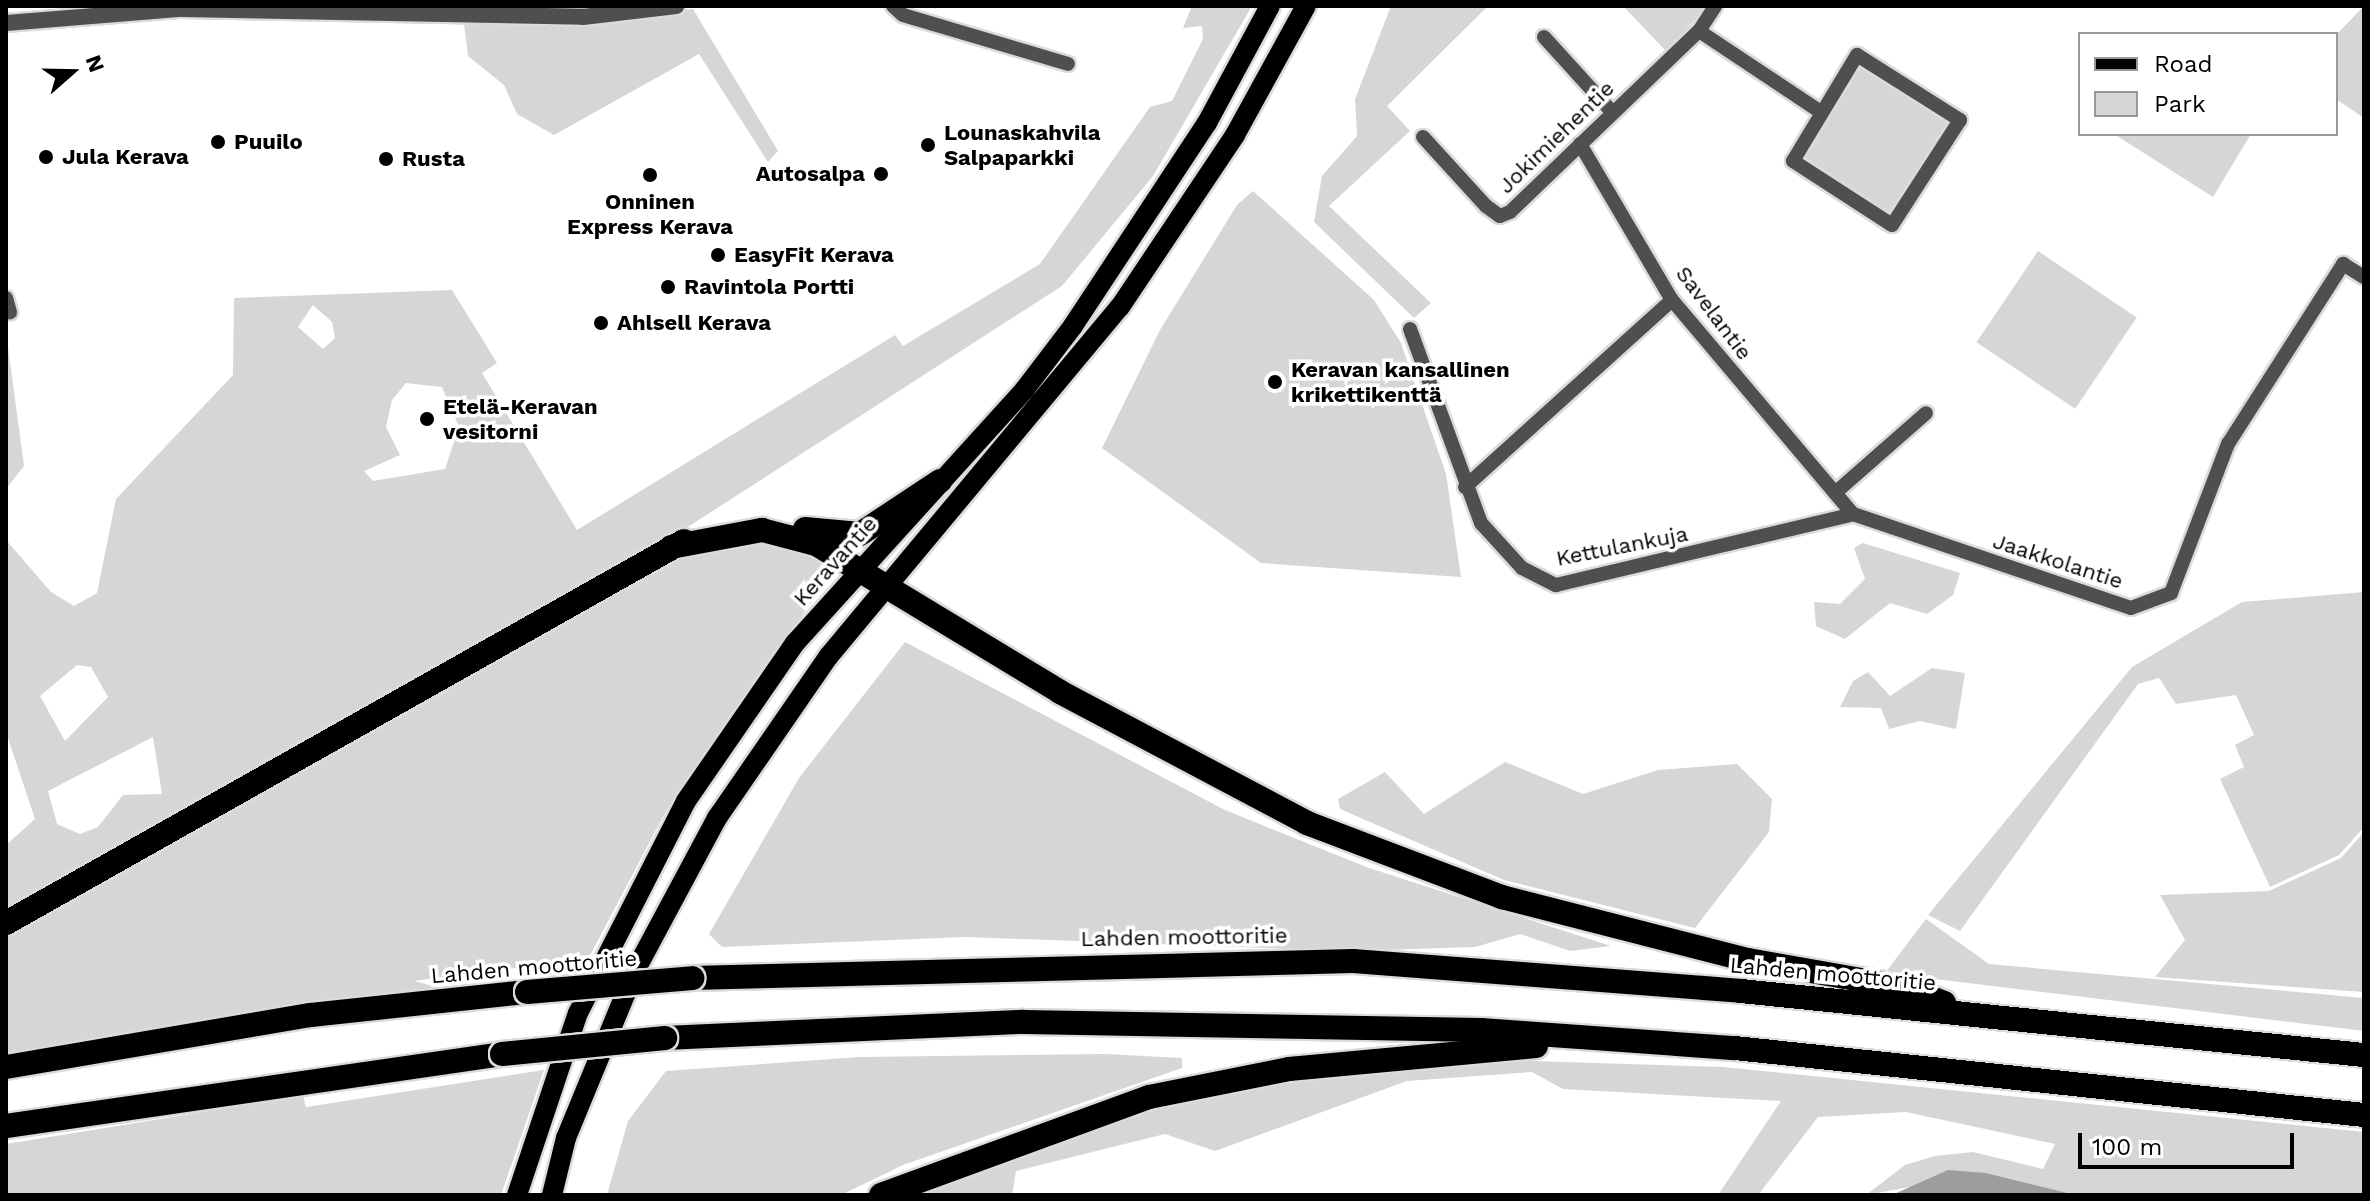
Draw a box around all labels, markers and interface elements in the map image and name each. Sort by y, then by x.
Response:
north arrow [32,32,112,112]
legend [2078,32,2338,136]
text: Road [2154,50,2213,78]
text: N [80,52,110,76]
street label: Jokimiehentie [1493,75,1619,199]
text: Park [2154,90,2206,118]
place label: Lounaskahvila Salpaparkki [944,119,1101,170]
place label: Puuilo [234,129,303,155]
marker: Puuilo [209,133,227,151]
marker: Lounaskahvila Salpaparkki [919,136,937,154]
place label: Jula Kerava [62,144,189,170]
place label: Rusta [402,146,465,172]
marker: Jula Kerava [37,148,55,166]
marker: Rusta [377,150,395,168]
place label: Autosalpa [756,161,865,187]
marker: Autosalpa [872,165,890,183]
marker: Onninen Express Kerava [641,166,659,184]
place label: Onninen Express Kerava [567,188,733,240]
place label: EasyFit Kerava [734,242,894,268]
marker: EasyFit Kerava [709,246,727,264]
street label: Savelantie [1670,261,1758,365]
place label: Ravintola Portti [684,274,854,300]
marker: Ravintola Portti [659,278,677,296]
place label: Ahlsell Kerava [617,310,771,336]
marker: Ahlsell Kerava [592,314,610,332]
place label: Keravan kansallinen krikettikenttä [1291,356,1510,408]
marker: Keravan kansallinen krikettikenttä [1266,373,1284,391]
place label: Etelä-Keravan vesitorni [443,393,598,444]
marker: Etelä-Keravan vesitorni [418,410,436,428]
street label: Keravantie [788,511,882,611]
street label: Kettulankuja [1554,520,1690,572]
street label: Jaakkolantie [1990,528,2126,594]
street label: Lahden moottoritie [1080,922,1288,952]
street label: Lahden moottoritie [430,945,638,989]
street label: Lahden moottoritie [1729,952,1937,996]
scale bar [2082,1117,2298,1167]
text: 100 m [2092,1133,2162,1161]

